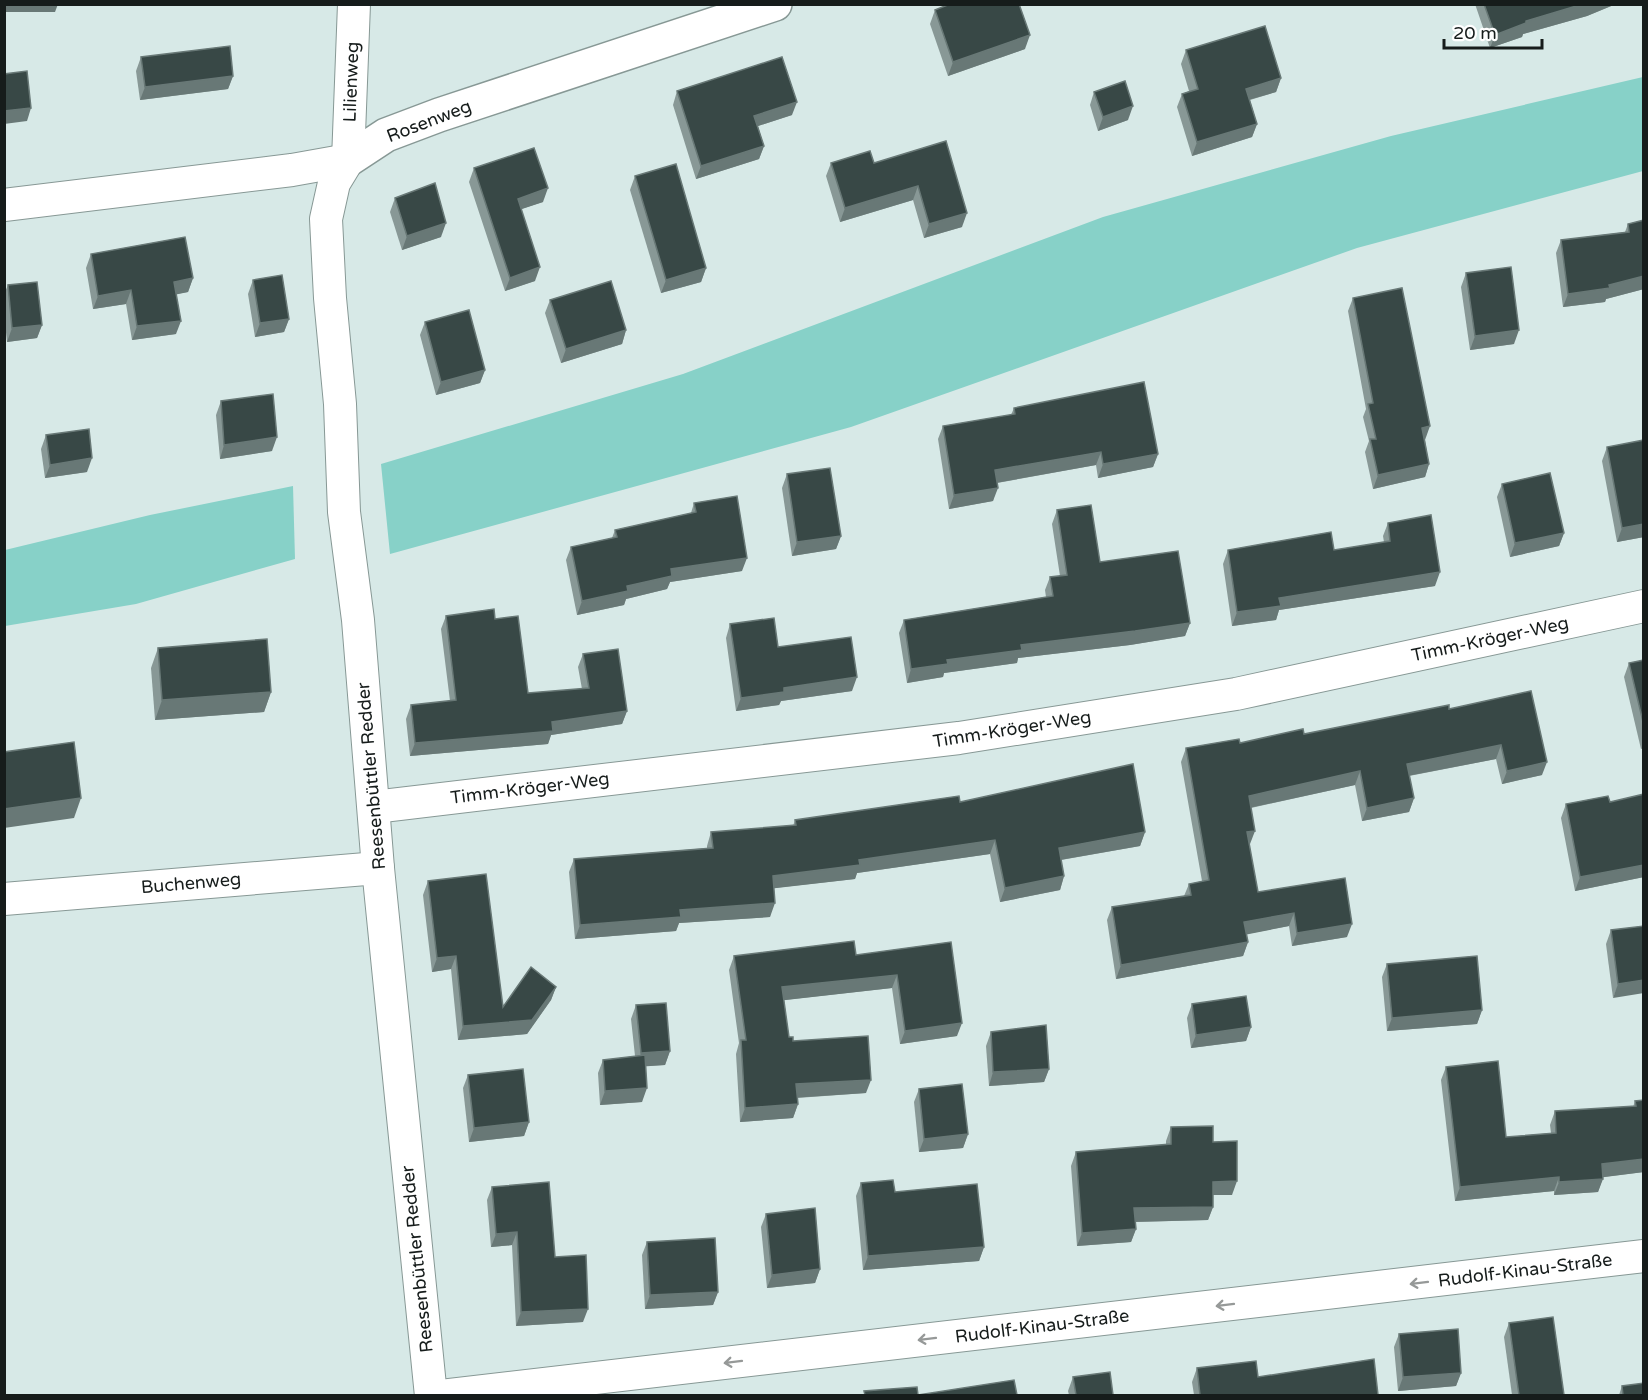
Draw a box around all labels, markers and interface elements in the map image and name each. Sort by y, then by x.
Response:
scale bar [1444,12,1542,50]
text: 20 m [1453,22,1497,44]
street label: Lilienweg [339,41,363,123]
street label: Rosenweg [383,95,475,147]
street label: Timm-Kröger-Weg [1409,612,1571,666]
street label: Reesenbüttler Redder [352,681,390,871]
street label: Timm-Kröger-Weg [931,706,1093,752]
street label: Timm-Kröger-Weg [449,767,611,809]
street label: Buchenweg [140,868,242,898]
street label: Reesenbüttler Redder [396,1164,438,1354]
street label: Rudolf-Kinau-Straße [1437,1248,1613,1292]
one-way arrow [1409,1278,1429,1289]
one-way arrow [1215,1300,1235,1311]
street label: Rudolf-Kinau-Straße [954,1304,1130,1348]
one-way arrow [917,1334,937,1345]
one-way arrow [724,1356,744,1367]

